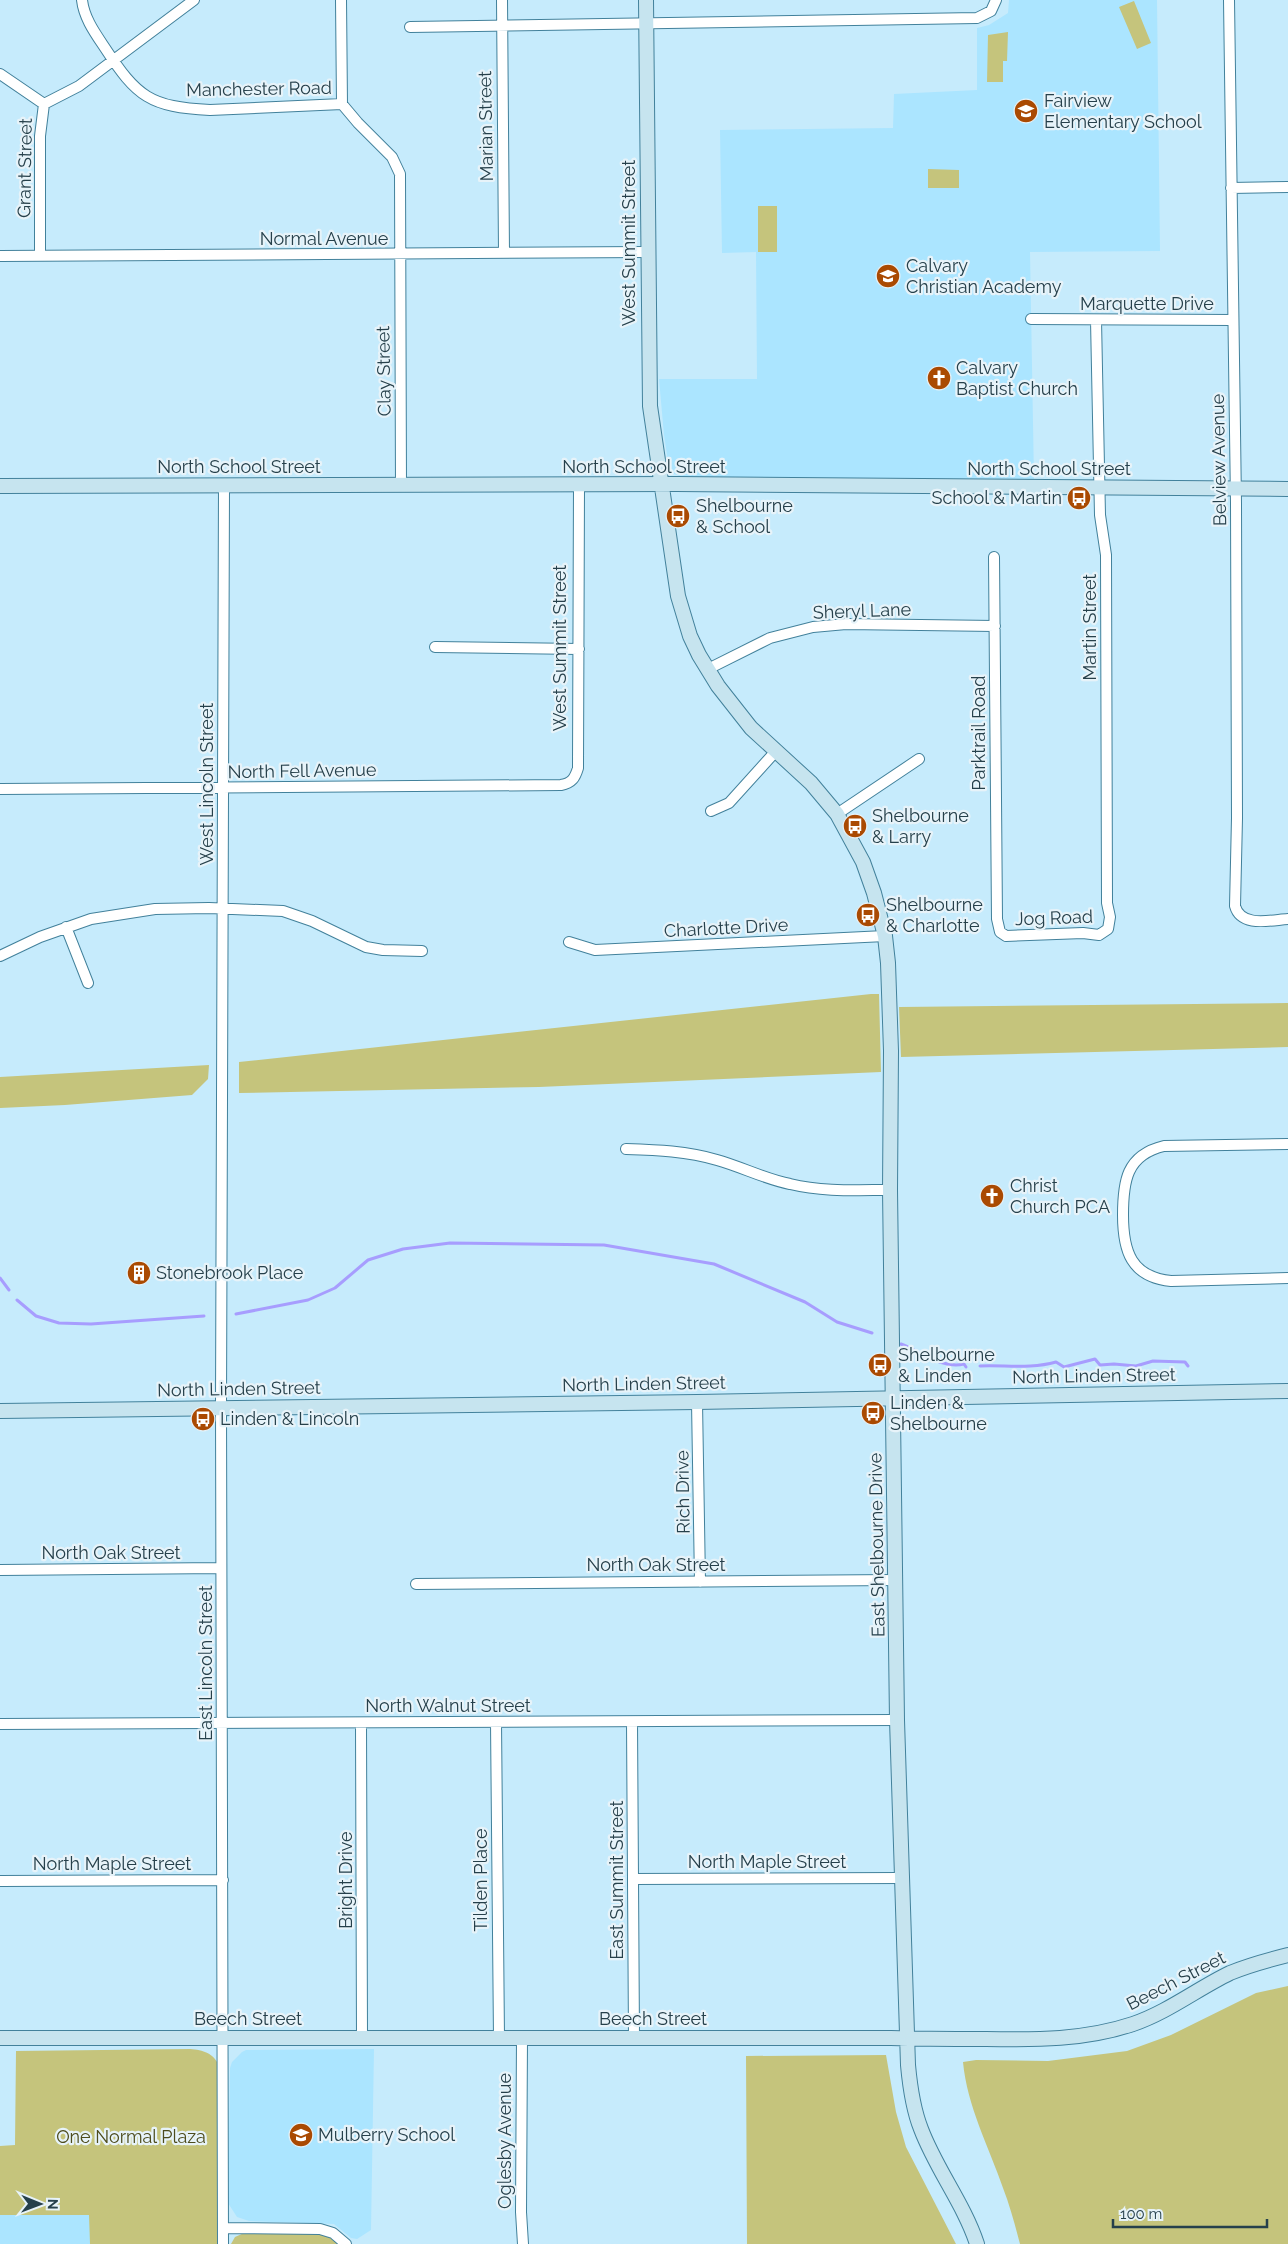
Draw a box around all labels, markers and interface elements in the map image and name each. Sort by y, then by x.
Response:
street label: Marian Street [474,71,497,181]
street label: Manchester Road [186,77,332,100]
place label: Fairview Elementary School [1044,90,1202,132]
school or university icon: Fairview Elementary School [1013,98,1039,124]
street label: Grant Street [13,118,36,218]
street label: West Summit Street [618,160,639,326]
street label: Normal Avenue [260,228,389,249]
place label: Calvary Christian Academy [906,255,1062,297]
school or university icon: Calvary Christian Academy [875,263,901,289]
street label: Marquette Drive [1080,293,1214,314]
street label: Clay Street [372,326,395,416]
place label: Calvary Baptist Church [956,357,1078,399]
church icon: Calvary Baptist Church [926,365,952,391]
street label: Belview Avenue [1207,393,1230,526]
street label: North School Street [157,456,321,477]
street label: North School Street [562,456,726,477]
street label: North School Street [967,458,1131,479]
bus stop icon: School & Martin [1066,485,1092,511]
place label: School & Martin [931,487,1062,508]
place label: Shelbourne & School [696,495,793,537]
bus stop icon: Shelbourne & School [665,503,691,529]
street label: West Summit Street [549,565,570,731]
street label: Martin Street [1079,574,1100,680]
street label: Sheryl Lane [812,598,912,623]
street label: Parktrail Road [968,676,989,790]
street label: West Lincoln Street [196,703,217,865]
street label: North Fell Avenue [227,759,377,782]
place label: Shelbourne & Larry [872,805,969,847]
bus stop icon: Shelbourne & Larry [842,813,868,839]
place label: Shelbourne & Charlotte [886,894,983,936]
bus stop icon: Shelbourne & Charlotte [855,902,881,928]
street label: Jog Road [1015,906,1093,929]
street label: Charlotte Drive [663,914,789,941]
place label: Christ Church PCA [1010,1175,1110,1217]
church icon: Christ Church PCA [979,1183,1005,1209]
building icon: Stonebrook Place [126,1260,152,1286]
place label: Stonebrook Place [156,1262,304,1283]
place label: Shelbourne & Linden [898,1344,995,1386]
bus stop icon: Shelbourne & Linden [867,1352,893,1378]
street label: North Linden Street [1012,1364,1176,1387]
street label: North Linden Street [562,1372,726,1395]
street label: North Linden Street [157,1377,321,1400]
place label: Linden & Shelbourne [890,1392,987,1434]
bus stop icon: Linden & Shelbourne [860,1400,886,1426]
bus stop icon: Linden & Lincoln [190,1406,216,1432]
place label: Linden & Lincoln [220,1408,359,1429]
street label: Rich Drive [671,1450,694,1534]
street label: East Shelbourne Drive [864,1452,889,1637]
street label: North Oak Street [41,1542,181,1563]
street label: North Oak Street [586,1554,726,1575]
street label: East Lincoln Street [195,1585,216,1741]
street label: North Walnut Street [365,1695,531,1716]
street label: East Summit Street [606,1800,627,1960]
street label: Tilden Place [470,1828,491,1931]
street label: Bright Drive [335,1831,356,1929]
street label: North Maple Street [688,1851,846,1872]
street label: North Maple Street [33,1853,191,1874]
street label: Beech Street [1123,1947,1229,2014]
street label: Beech Street [194,2008,302,2029]
street label: Beech Street [599,2008,707,2029]
street label: Oglesby Avenue [494,2073,515,2209]
school or university icon: Mulberry School [288,2122,314,2148]
place label: Mulberry School [318,2124,455,2145]
park label: One Normal Plaza [56,2126,206,2147]
north arrow [15,2179,65,2229]
scale bar [1113,2196,1267,2228]
text: N [45,2199,61,2210]
text: 100 m [1120,2205,1162,2223]

